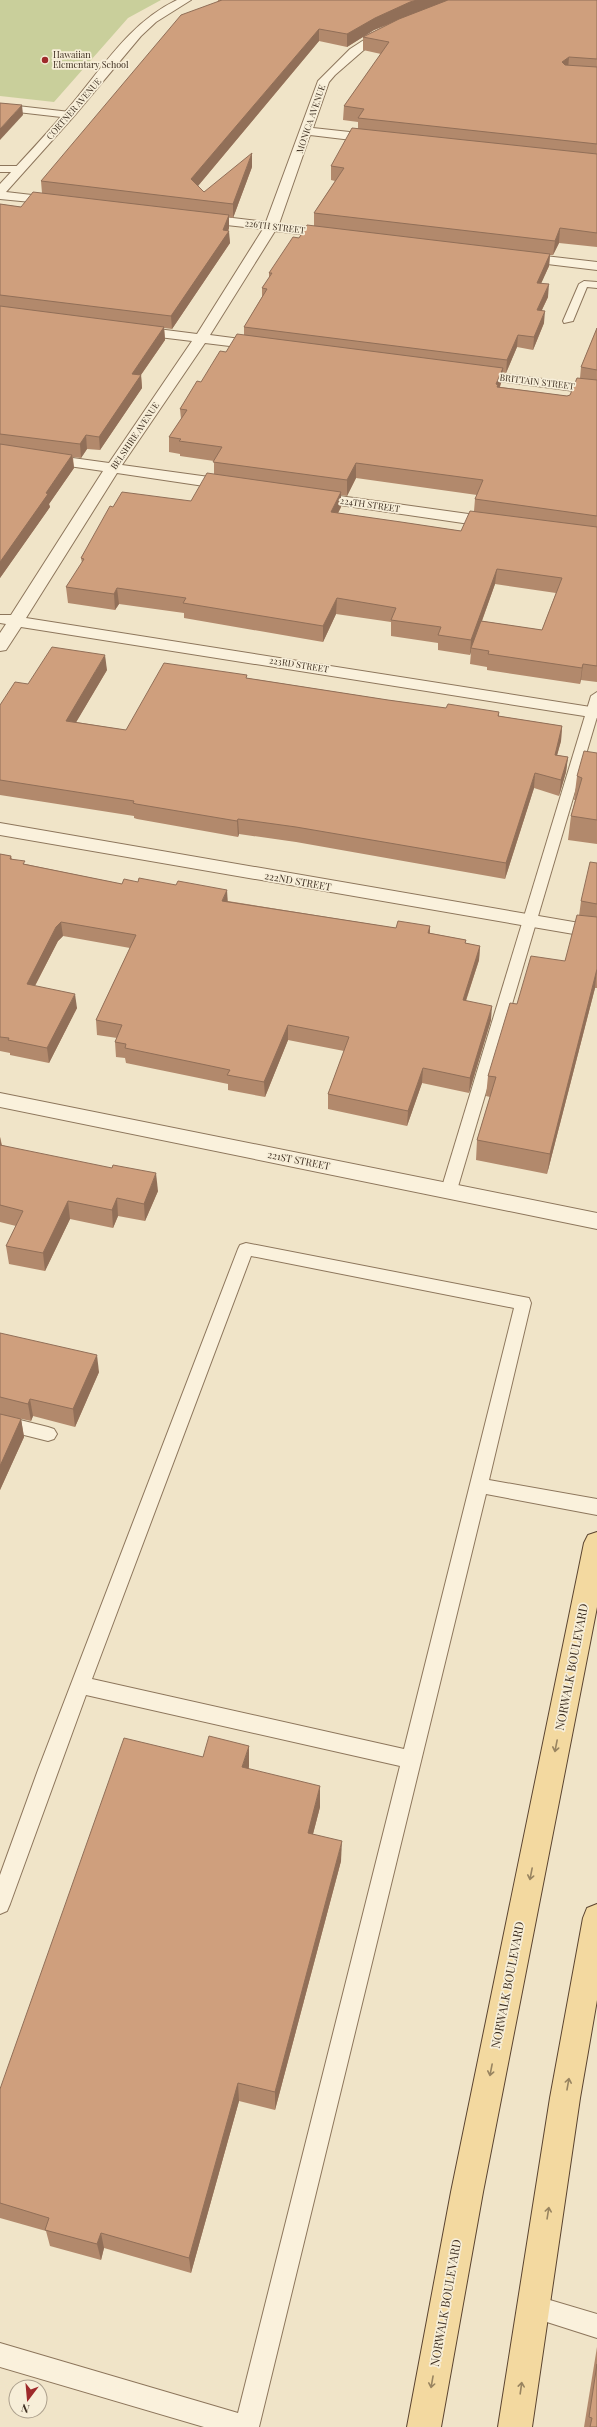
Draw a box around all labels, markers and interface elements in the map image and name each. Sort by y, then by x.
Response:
place label: Hawaiian Elementary School [53,48,129,70]
marker: Hawaiian Elementary School [40,55,50,65]
street label: CORTNER AVENUE [43,75,104,142]
street label: MONICA AVENUE [293,82,328,155]
street label: 226TH STREET [244,216,306,236]
street label: BRITTAIN STREET [499,370,576,392]
street label: BELSHIRE AVENUE [107,399,161,471]
street label: 224TH STREET [339,494,401,514]
street label: 223RD STREET [269,653,330,675]
street label: 222ND STREET [263,868,333,894]
street label: 221ST STREET [266,1147,332,1173]
street label: NORWALK BOULEVARD [551,1602,591,1732]
one-way arrow [552,1739,560,1752]
one-way arrow [526,1867,534,1880]
street label: NORWALK BOULEVARD [487,1920,527,2050]
one-way arrow [487,2063,495,2076]
one-way arrow [564,2078,572,2091]
one-way arrow [544,2206,552,2219]
street label: NORWALK BOULEVARD [426,2238,464,2368]
one-way arrow [428,2375,436,2388]
north arrow [8,2379,48,2419]
one-way arrow [517,2382,525,2395]
text: N [19,2401,31,2417]

